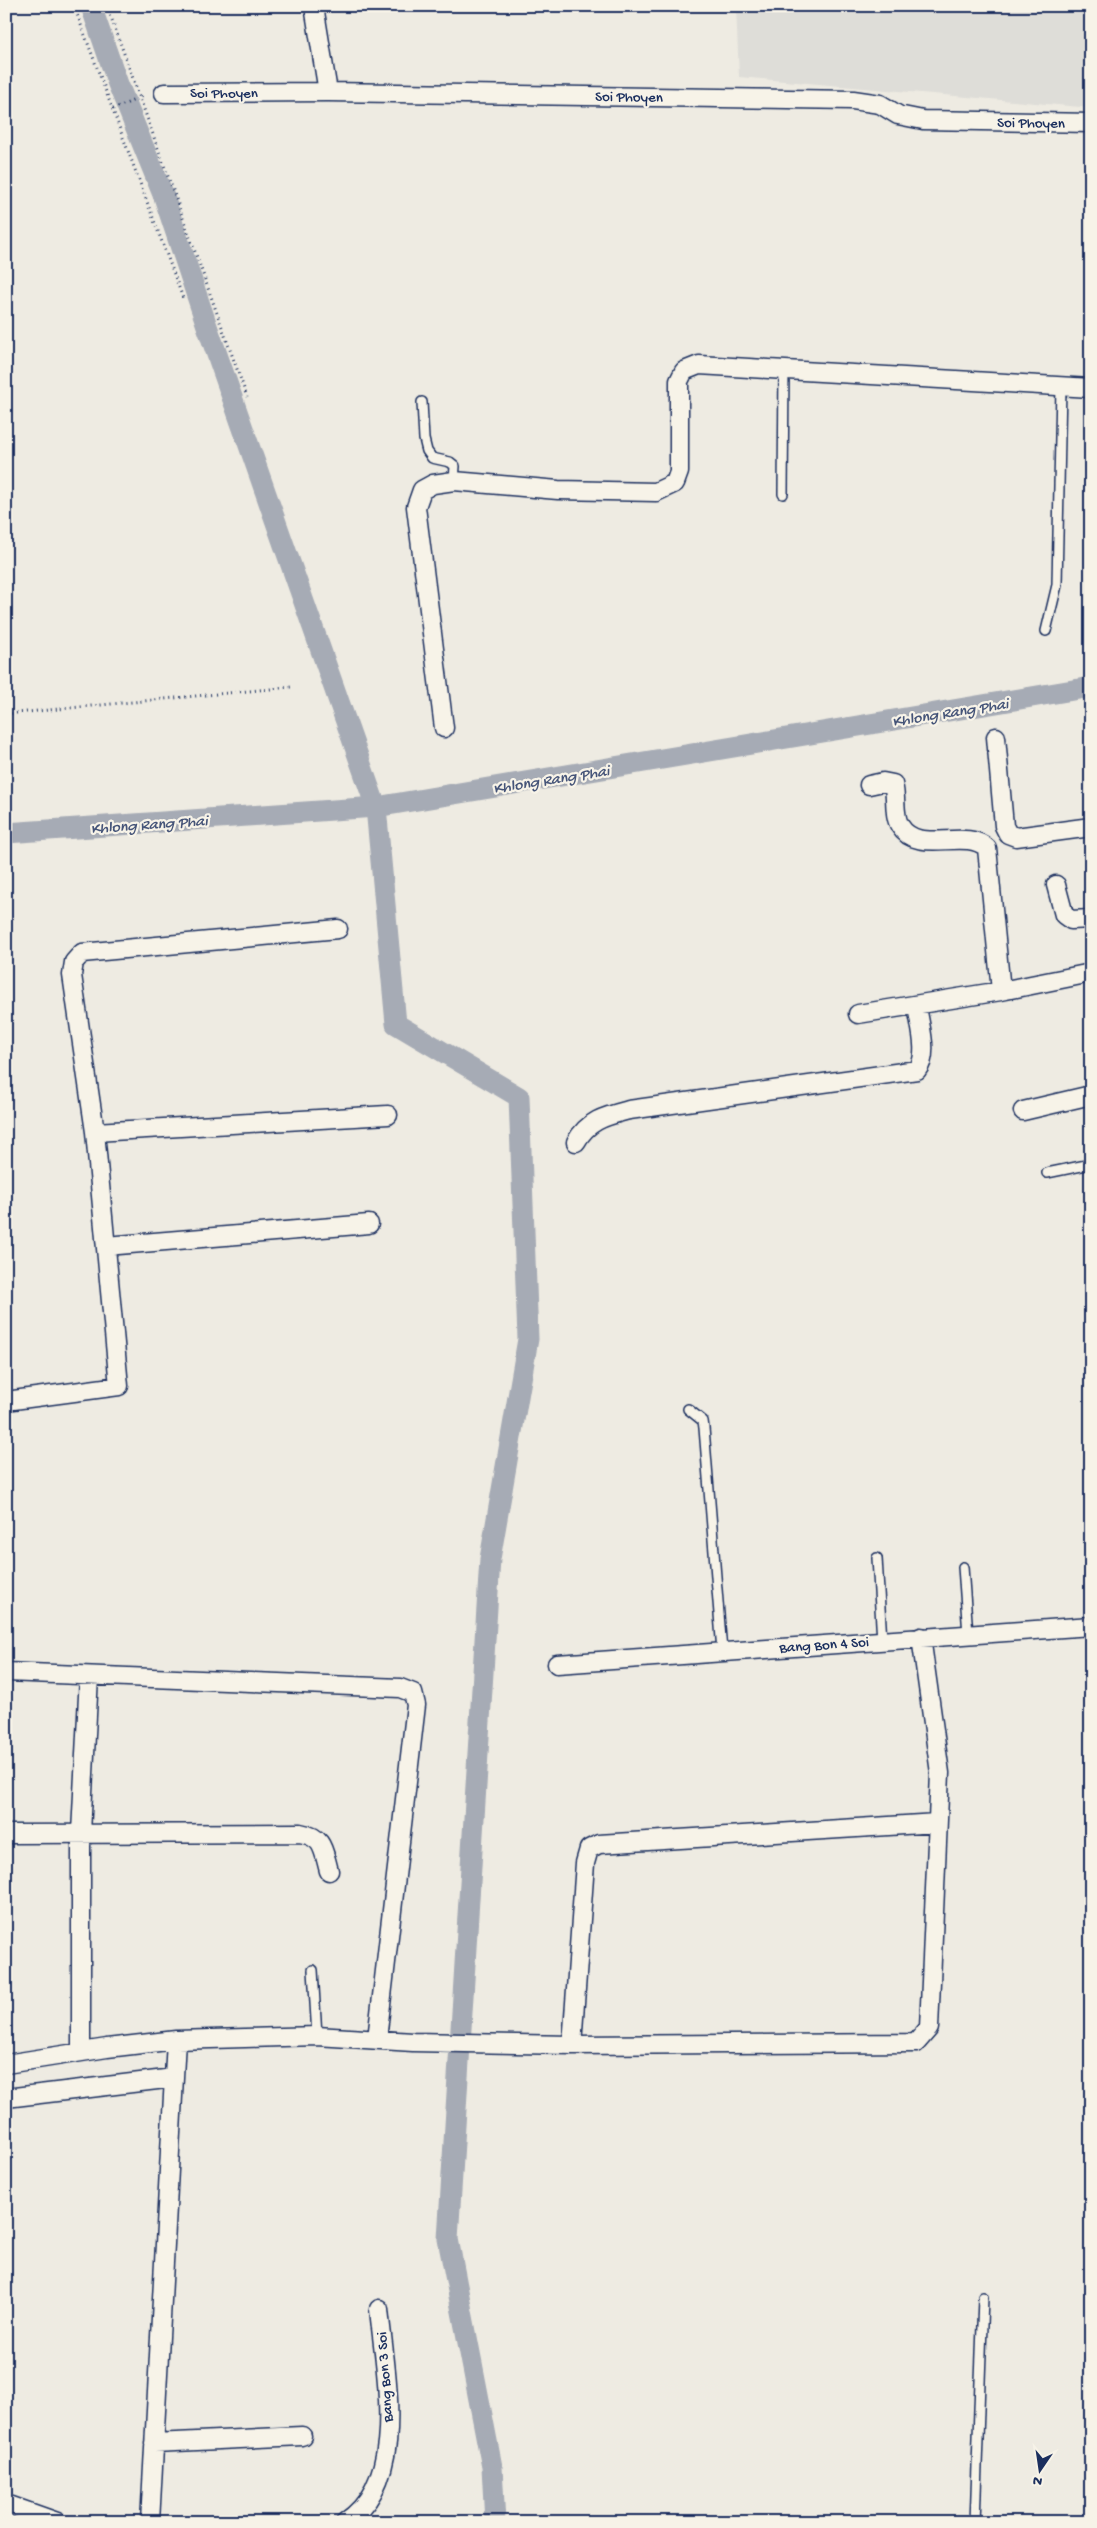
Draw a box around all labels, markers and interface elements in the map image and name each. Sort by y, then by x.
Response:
street label: Soi Phoyen [190,85,258,103]
street label: Soi Phoyen [595,88,663,108]
street label: Soi Phoyen [997,114,1065,134]
water label: Khlong Rang Phai [891,696,1011,733]
water label: Khlong Rang Phai [492,763,612,800]
water label: Khlong Rang Phai [90,813,210,840]
street label: Bang Bon 4 Soi [778,1634,870,1658]
street label: Bang Bon 3 Soi [374,2331,398,2424]
north arrow [1014,2446,1064,2496]
text: N [1031,2471,1044,2490]

